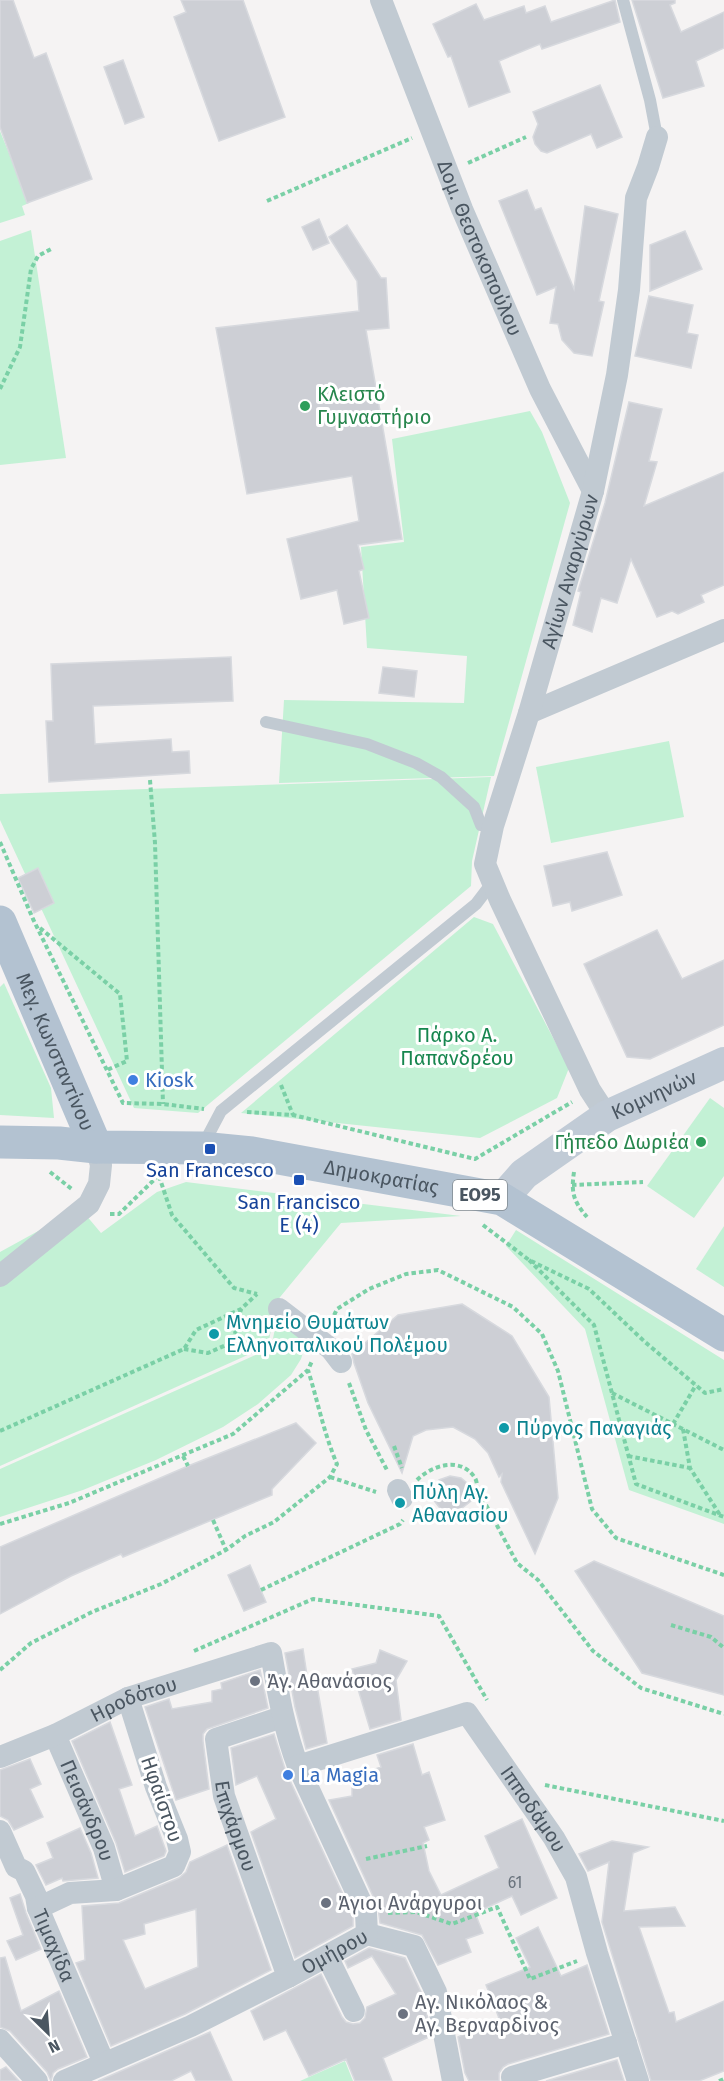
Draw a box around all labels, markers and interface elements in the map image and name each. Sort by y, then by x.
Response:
street label: Δομ. Θεοτοκοπούλου [432,157,528,340]
place label: Κλειστό Γυμναστήριο [317,382,431,429]
marker: Κλειστό Γυμναστήριο [298,399,312,413]
street label: Αγίων Αναργύρων [536,491,604,651]
street label: Μεγ. Κωνσταντίνου [11,969,100,1134]
park label: Πάρκο Α. Παπανδρέου [400,1023,514,1070]
street label: Κομνηνών [607,1065,701,1124]
place label: Kiosk [145,1068,194,1092]
marker: Kiosk [126,1073,140,1087]
place label: Γήπεδο Δωριέα [554,1130,689,1154]
marker: Γήπεδο Δωριέα [694,1135,708,1149]
marker: San Francesco [203,1142,217,1156]
street label: Δημοκρατίας [322,1154,441,1199]
place label: San Francesco [146,1158,274,1182]
marker: San Francisco E (4) [292,1173,306,1187]
road number: ΕΟ95 [453,1180,507,1210]
place label: San Francisco E (4) [238,1190,360,1237]
place label: Μνημείο Θυμάτων Ελληνοιταλικού Πολέμου [226,1310,448,1357]
marker: Μνημείο Θυμάτων Ελληνοιταλικού Πολέμου [207,1327,221,1341]
place label: Πύργος Παναγιάς [516,1416,671,1440]
marker: Πύργος Παναγιάς [497,1421,511,1435]
place label: Πύλη Αγ. Αθανασίου [412,1480,508,1527]
marker: Πύλη Αγ. Αθανασίου [393,1496,407,1510]
place label: Άγ. Αθανάσιος [267,1669,392,1693]
street label: Ηροδότου [86,1671,180,1727]
marker: Άγ. Αθανάσιος [248,1674,262,1688]
street label: Ηφαίστου [136,1753,188,1845]
street label: Πεισάνδρου [55,1756,119,1864]
street label: Ιπποδάμου [495,1761,572,1856]
place label: La Magia [300,1763,379,1787]
marker: La Magia [281,1768,295,1782]
street label: Επιχάρμου [210,1779,262,1875]
house number: 61 [508,1873,522,1892]
place label: Άγιοι Ανάργυροι [338,1891,482,1915]
marker: Άγιοι Ανάργυροι [319,1896,333,1910]
street label: Τιμαχίδα [28,1905,80,1986]
street label: Ομήρου [297,1924,372,1980]
place label: Αγ. Νικόλαος & Αγ. Βερναρδίνος [415,1990,559,2037]
north arrow [18,2003,78,2063]
marker: Αγ. Νικόλαος & Αγ. Βερναρδίνος [396,2007,410,2021]
text: N [45,2035,63,2057]

